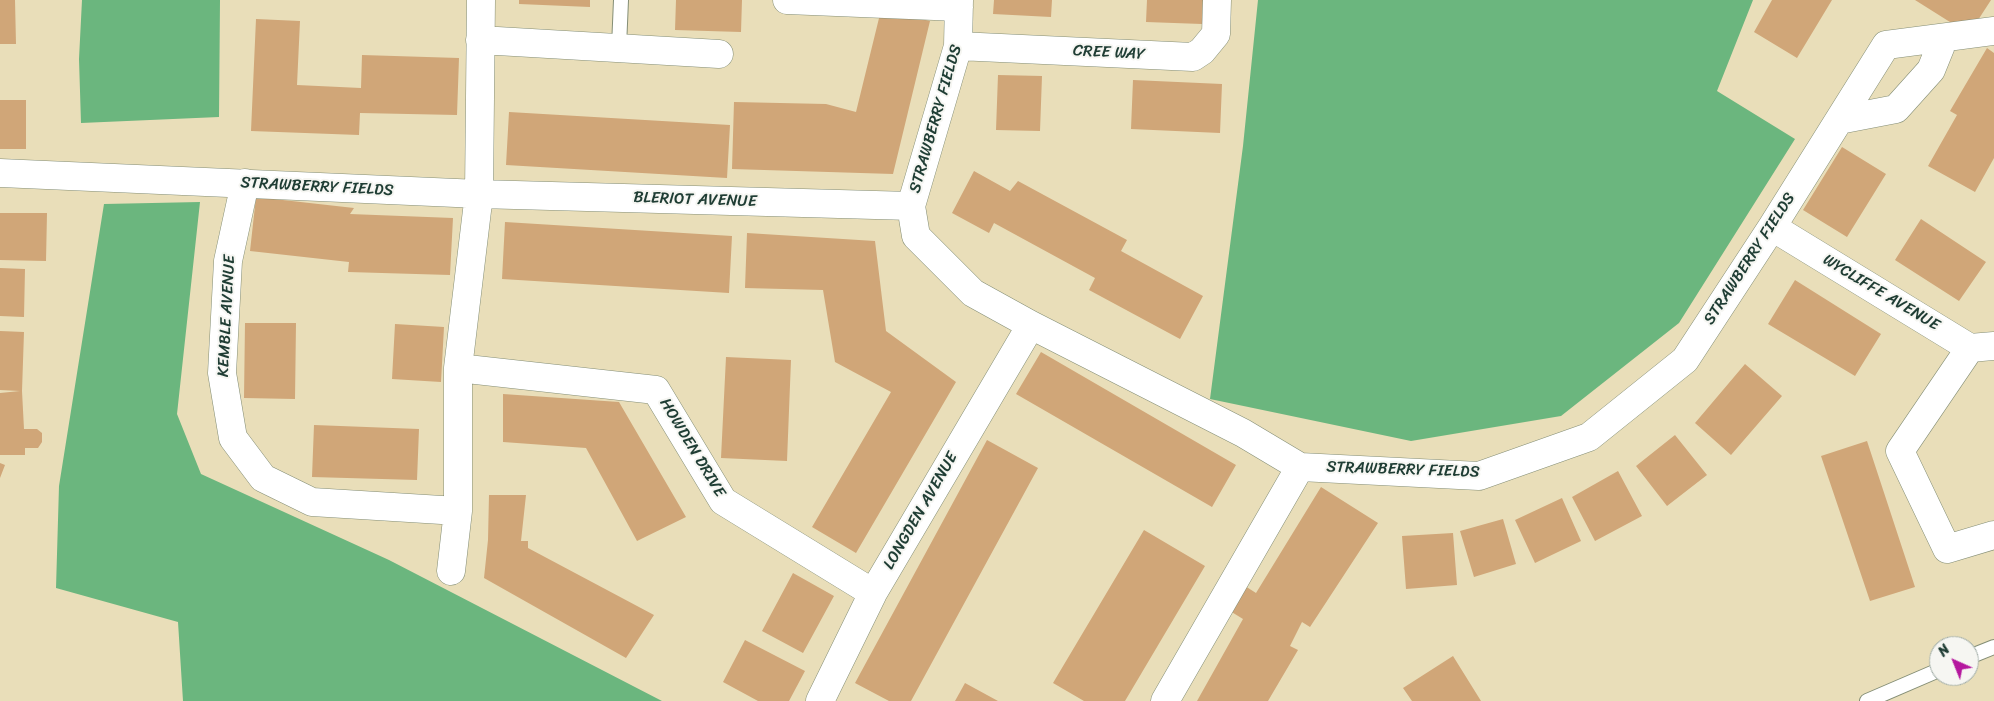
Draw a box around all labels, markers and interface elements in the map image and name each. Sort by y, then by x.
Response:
street label: CREE WAY [1073,42,1145,64]
street label: STRAWBERRY FIELDS [906,43,966,195]
street label: STRAWBERRY FIELDS [240,173,394,201]
street label: BLERIOT AVENUE [633,188,757,212]
street label: STRAWBERRY FIELDS [1700,189,1800,329]
street label: WYCLIFFE AVENUE [1819,251,1943,335]
street label: KEMBLE AVENUE [214,255,240,377]
street label: HOWDEN DRIVE [655,395,729,501]
street label: LONGDEN AVENUE [880,449,962,573]
street label: STRAWBERRY FIELDS [1326,458,1480,482]
north arrow [1929,636,1979,686]
text: N [1932,638,1956,663]

